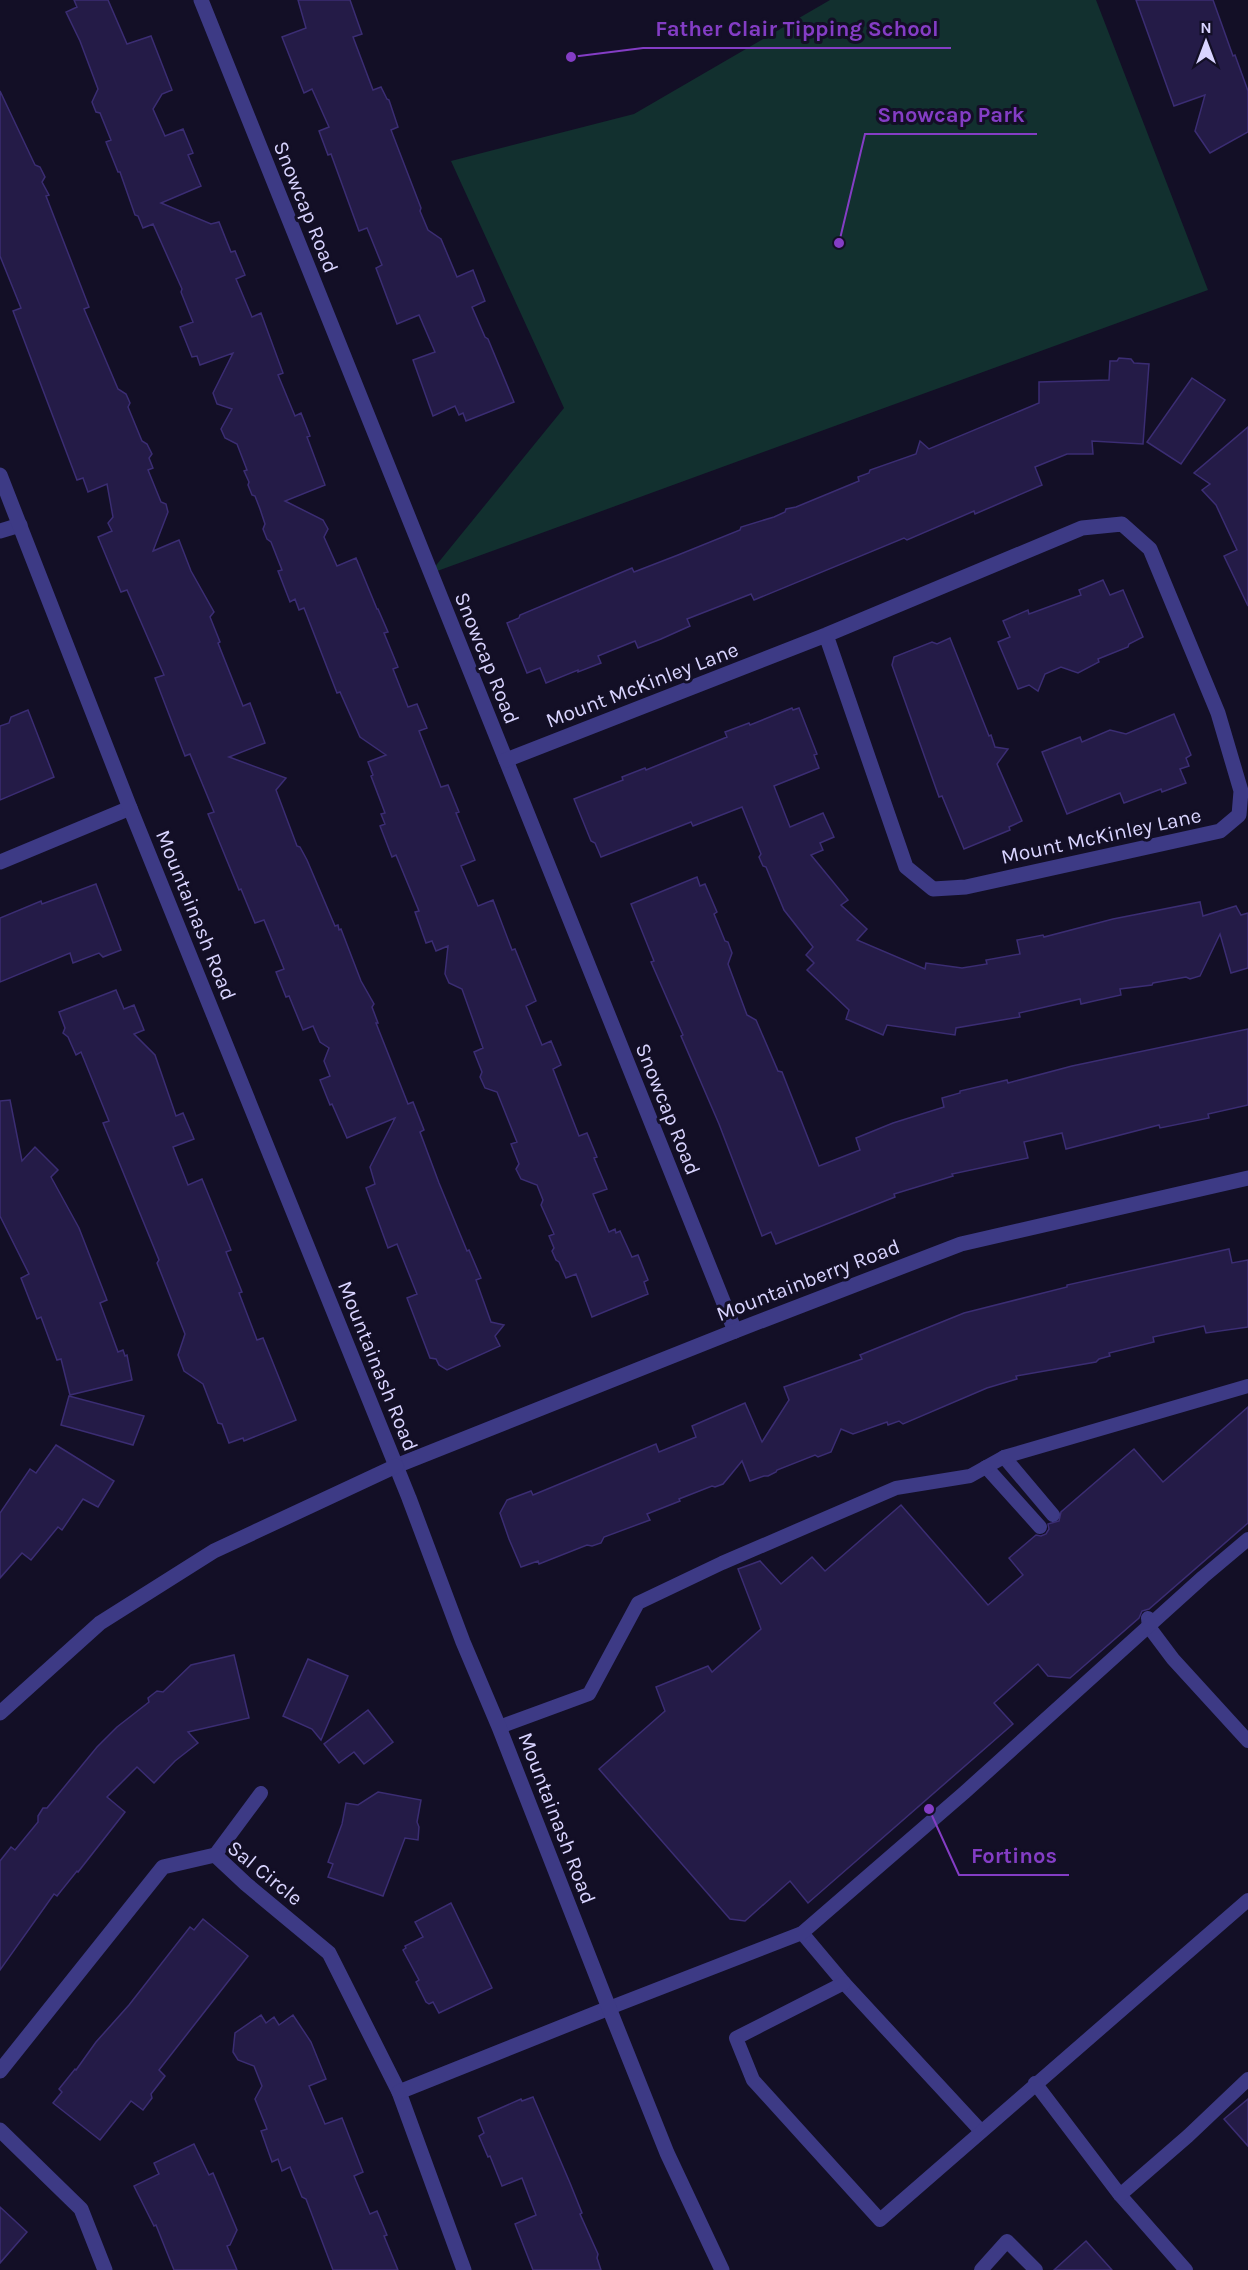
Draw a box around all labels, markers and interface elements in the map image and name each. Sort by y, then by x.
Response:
callout: Father Clair Tipping School [643,8,951,48]
north arrow [1176,12,1236,72]
text: Father Clair Tipping School [655,16,939,42]
text: N [1200,18,1212,37]
callout: Snowcap Park [865,94,1037,134]
text: Snowcap Park [877,102,1025,128]
street label: Snowcap Road [269,138,343,276]
street label: Snowcap Road [450,589,524,727]
street label: Mount McKinley Lane [542,637,742,733]
street label: Mount McKinley Lane [999,803,1203,869]
street label: Mountainash Road [151,826,241,1004]
street label: Snowcap Road [631,1040,705,1178]
street label: Mountainberry Road [713,1234,903,1326]
street label: Mountainash Road [333,1277,423,1455]
street label: Mountainash Road [513,1729,601,1907]
callout: Fortinos [959,1835,1069,1875]
street label: Sal Circle [223,1836,307,1910]
text: Fortinos [971,1843,1057,1869]

